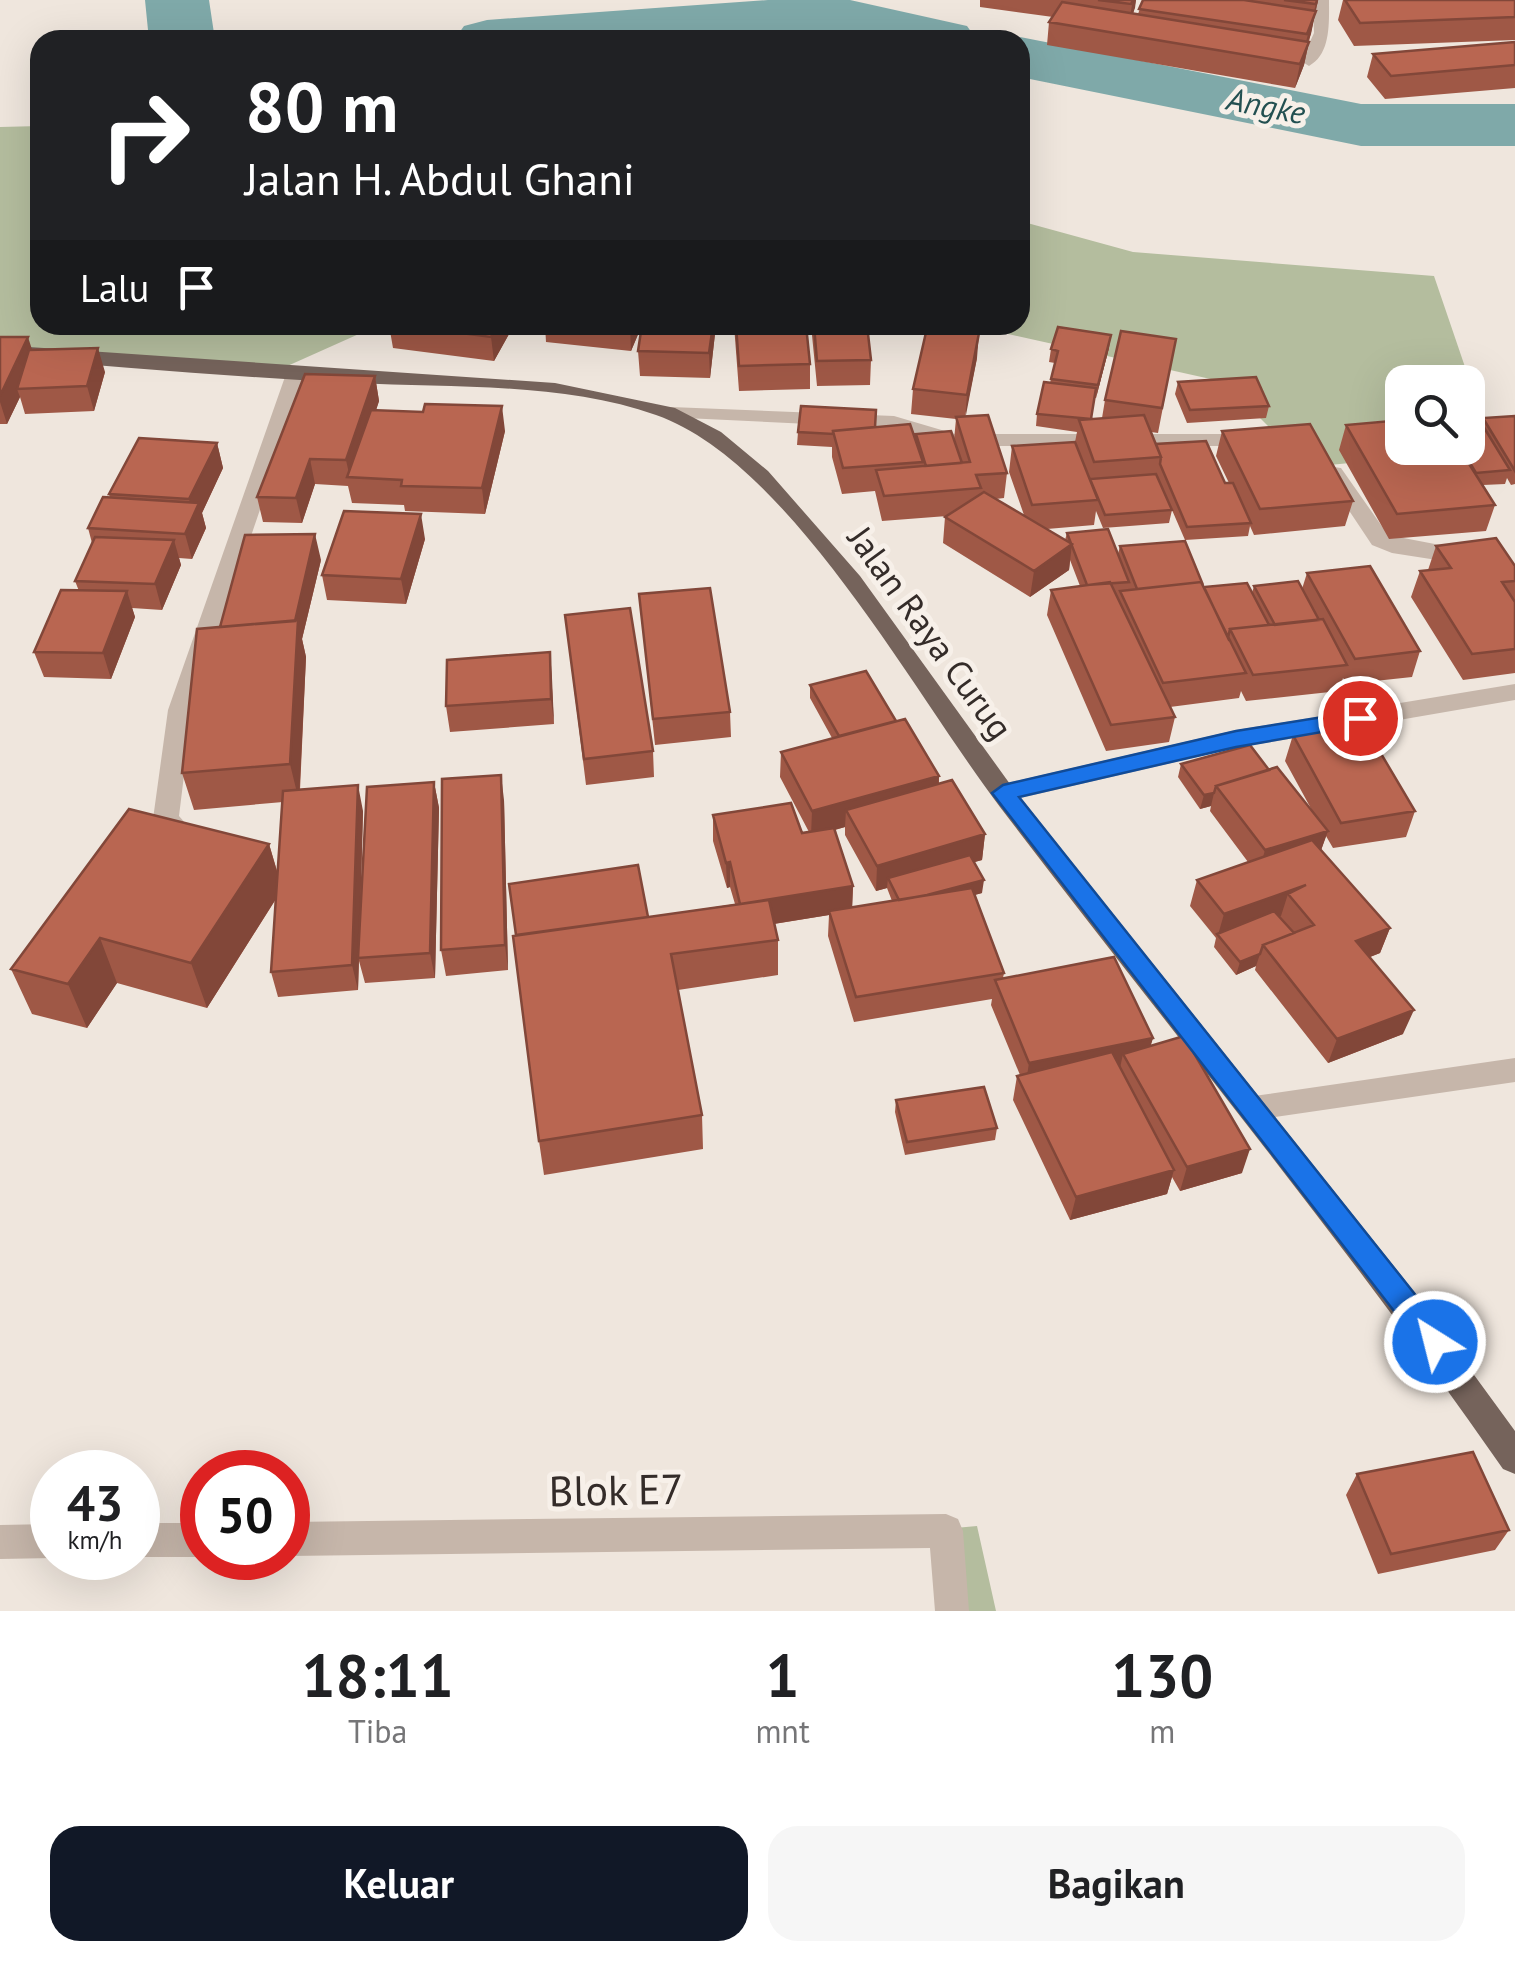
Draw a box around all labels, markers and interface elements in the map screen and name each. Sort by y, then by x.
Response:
text: 80 m [245,61,398,151]
icon: right [80,70,210,200]
water label: Angke [1221,76,1309,133]
text: Jalan H. Abdul Ghani [245,149,635,207]
icon: arrive [169,260,224,315]
text: Lalu [80,263,149,312]
map controls [1385,365,1485,465]
button: search [1385,365,1485,465]
street label: Jalan Raya Curug [837,515,1024,748]
pin [1318,676,1403,761]
icon: arrive [1333,691,1388,746]
position arrow [1383,1290,1487,1394]
speed limit sign: 50 [180,1450,310,1580]
street label: Blok E7 [548,1461,684,1518]
text: 43 [67,1470,123,1535]
text: km/h [68,1524,122,1556]
text: 18:11 [302,1636,454,1714]
text: 1 [766,1636,800,1714]
text: 130 [1111,1636,1213,1714]
text: Tiba [348,1710,407,1752]
text: mnt [755,1710,810,1752]
text: m [1149,1710,1175,1752]
button: Keluar [50,1826,748,1941]
button: Bagikan [768,1826,1465,1941]

